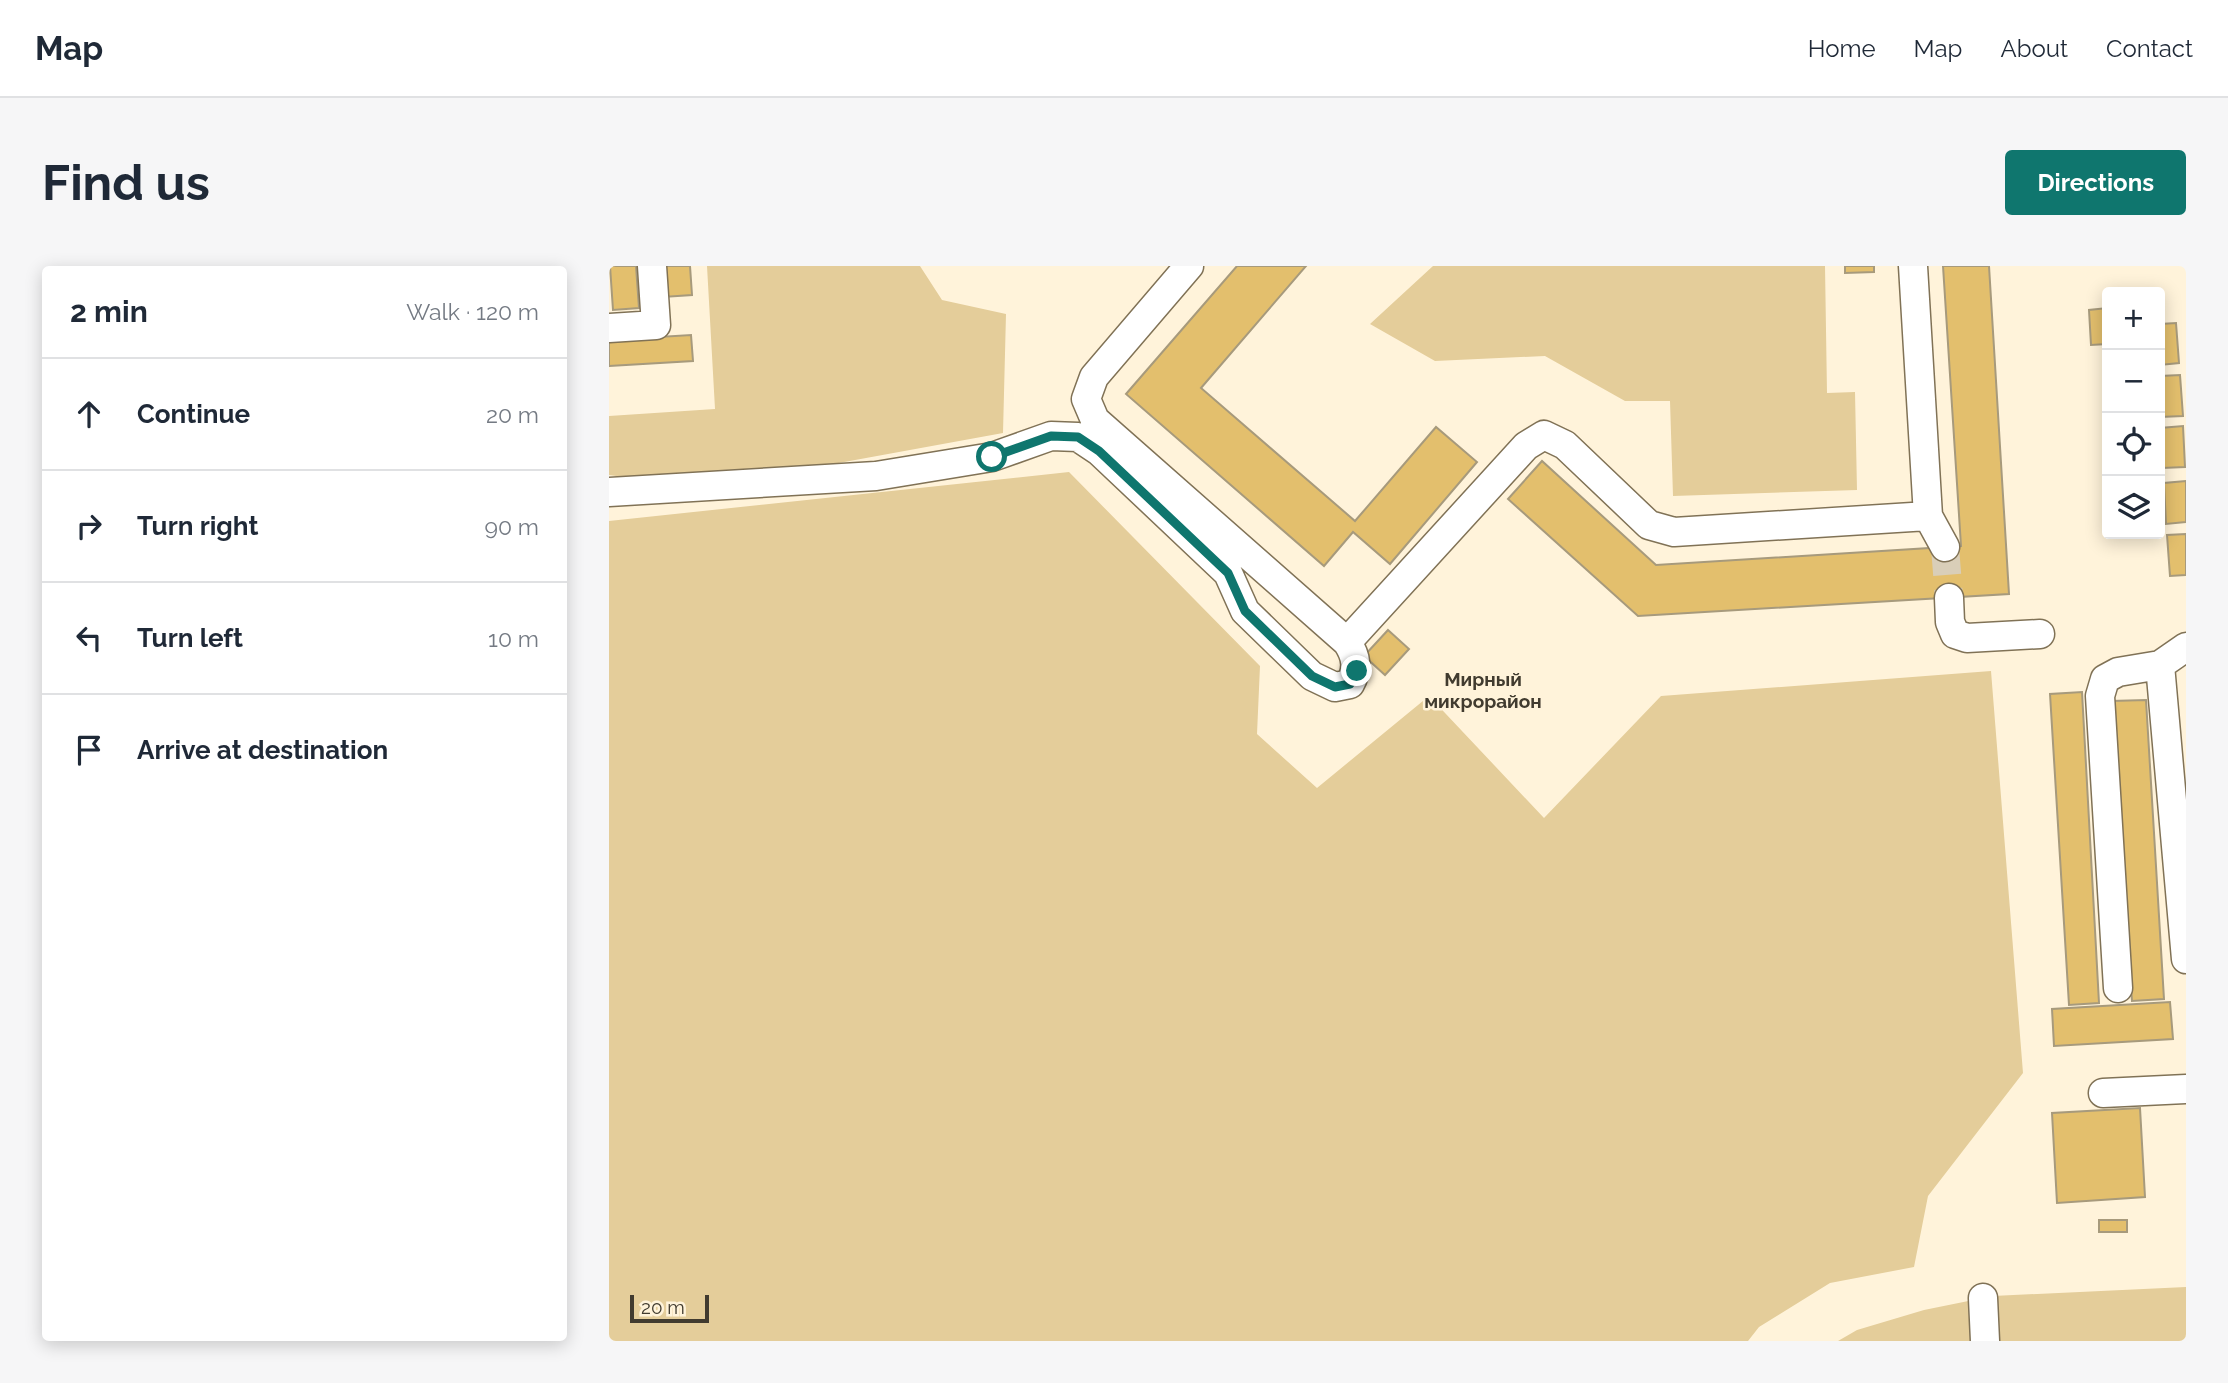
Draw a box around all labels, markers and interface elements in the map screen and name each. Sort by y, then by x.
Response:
text: Map [35,29,103,68]
text: Home [1808,34,1876,63]
text: Map [1914,34,1962,63]
text: About [2000,34,2068,63]
text: Contact [2106,34,2193,63]
button: Directions [2005,150,2186,215]
text: Find us [42,154,210,211]
map controls [2102,287,2165,539]
button: + [2102,287,2165,350]
text: 2 min [70,294,148,329]
text: Walk · 120 m [406,298,539,325]
button: − [2102,350,2165,413]
icon: ahead [70,395,108,433]
text: Continue [137,399,250,429]
text: 20 m [486,401,539,428]
button: locate [2102,413,2165,476]
route start [976,441,1007,472]
button: layers [2102,476,2165,539]
icon: right [70,507,108,545]
text: Turn right [137,511,258,541]
text: 90 m [484,513,539,540]
icon: left [70,619,108,657]
text: Turn left [137,623,243,653]
text: 10 m [488,625,539,652]
route end [1341,655,1372,686]
district label: Мирный микрорайон [1424,668,1542,712]
icon: arrive [70,731,108,769]
text: Arrive at destination [137,735,388,765]
scale bar [630,1292,709,1324]
text: 20 m [641,1296,685,1318]

